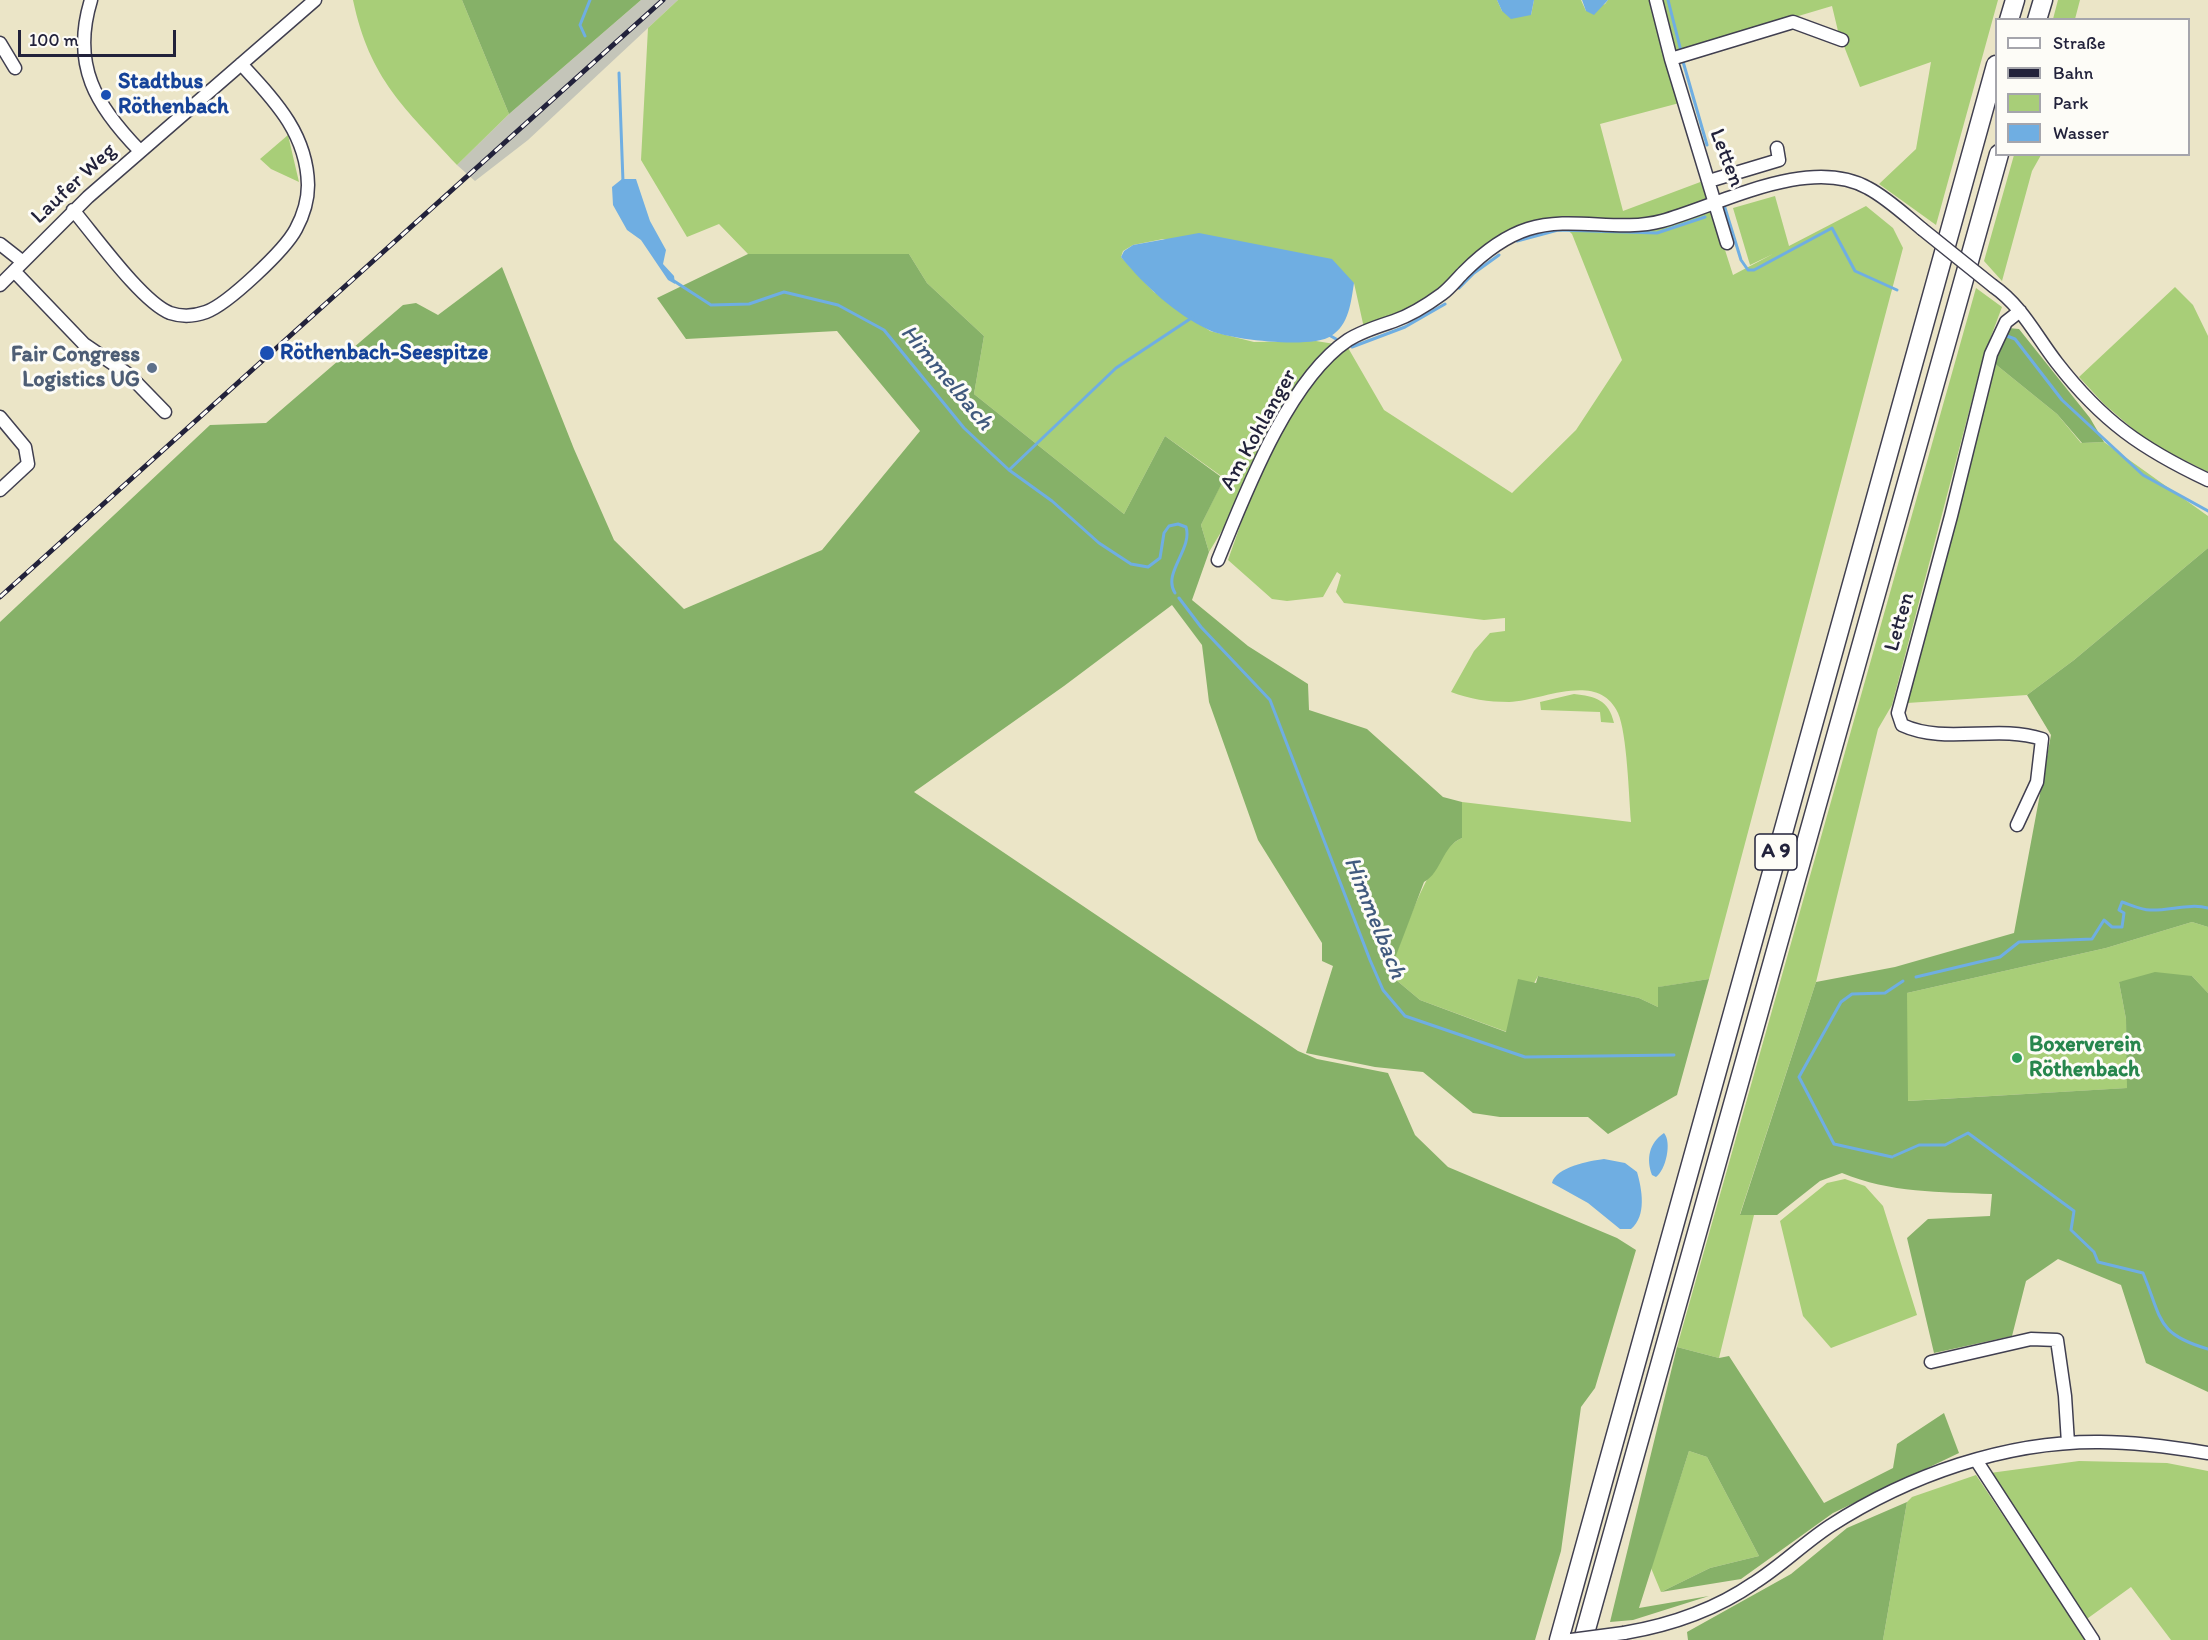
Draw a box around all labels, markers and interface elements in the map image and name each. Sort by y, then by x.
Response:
scale bar [21,18,178,56]
legend [1995,18,2190,156]
text: 100 m [29,29,79,51]
text: Straße [2053,32,2106,54]
text: Bahn [2053,62,2093,84]
place label: Stadtbus Röthenbach [118,69,229,120]
marker: Stadtbus Röthenbach [99,88,113,102]
text: Park [2053,92,2088,114]
text: Wasser [2053,122,2109,144]
street label: Letten [1703,125,1749,191]
street label: Laufer Weg [26,138,122,230]
water label: Himmelbach [893,319,999,437]
place label: Röthenbach-Seespitze [280,340,488,366]
place label: Fair Congress Logistics UG [11,342,140,394]
marker: Röthenbach-Seespitze [258,344,276,362]
marker: Fair Congress Logistics UG [145,361,159,375]
street label: Am Kohlanger [1215,365,1303,495]
street label: Letten [1879,589,1921,655]
road number: A 9 [1755,834,1797,870]
water label: Himmelbach [1336,853,1412,983]
place label: Boxerverein Röthenbach [2029,1032,2141,1084]
marker: Boxerverein Röthenbach [2010,1051,2024,1065]

